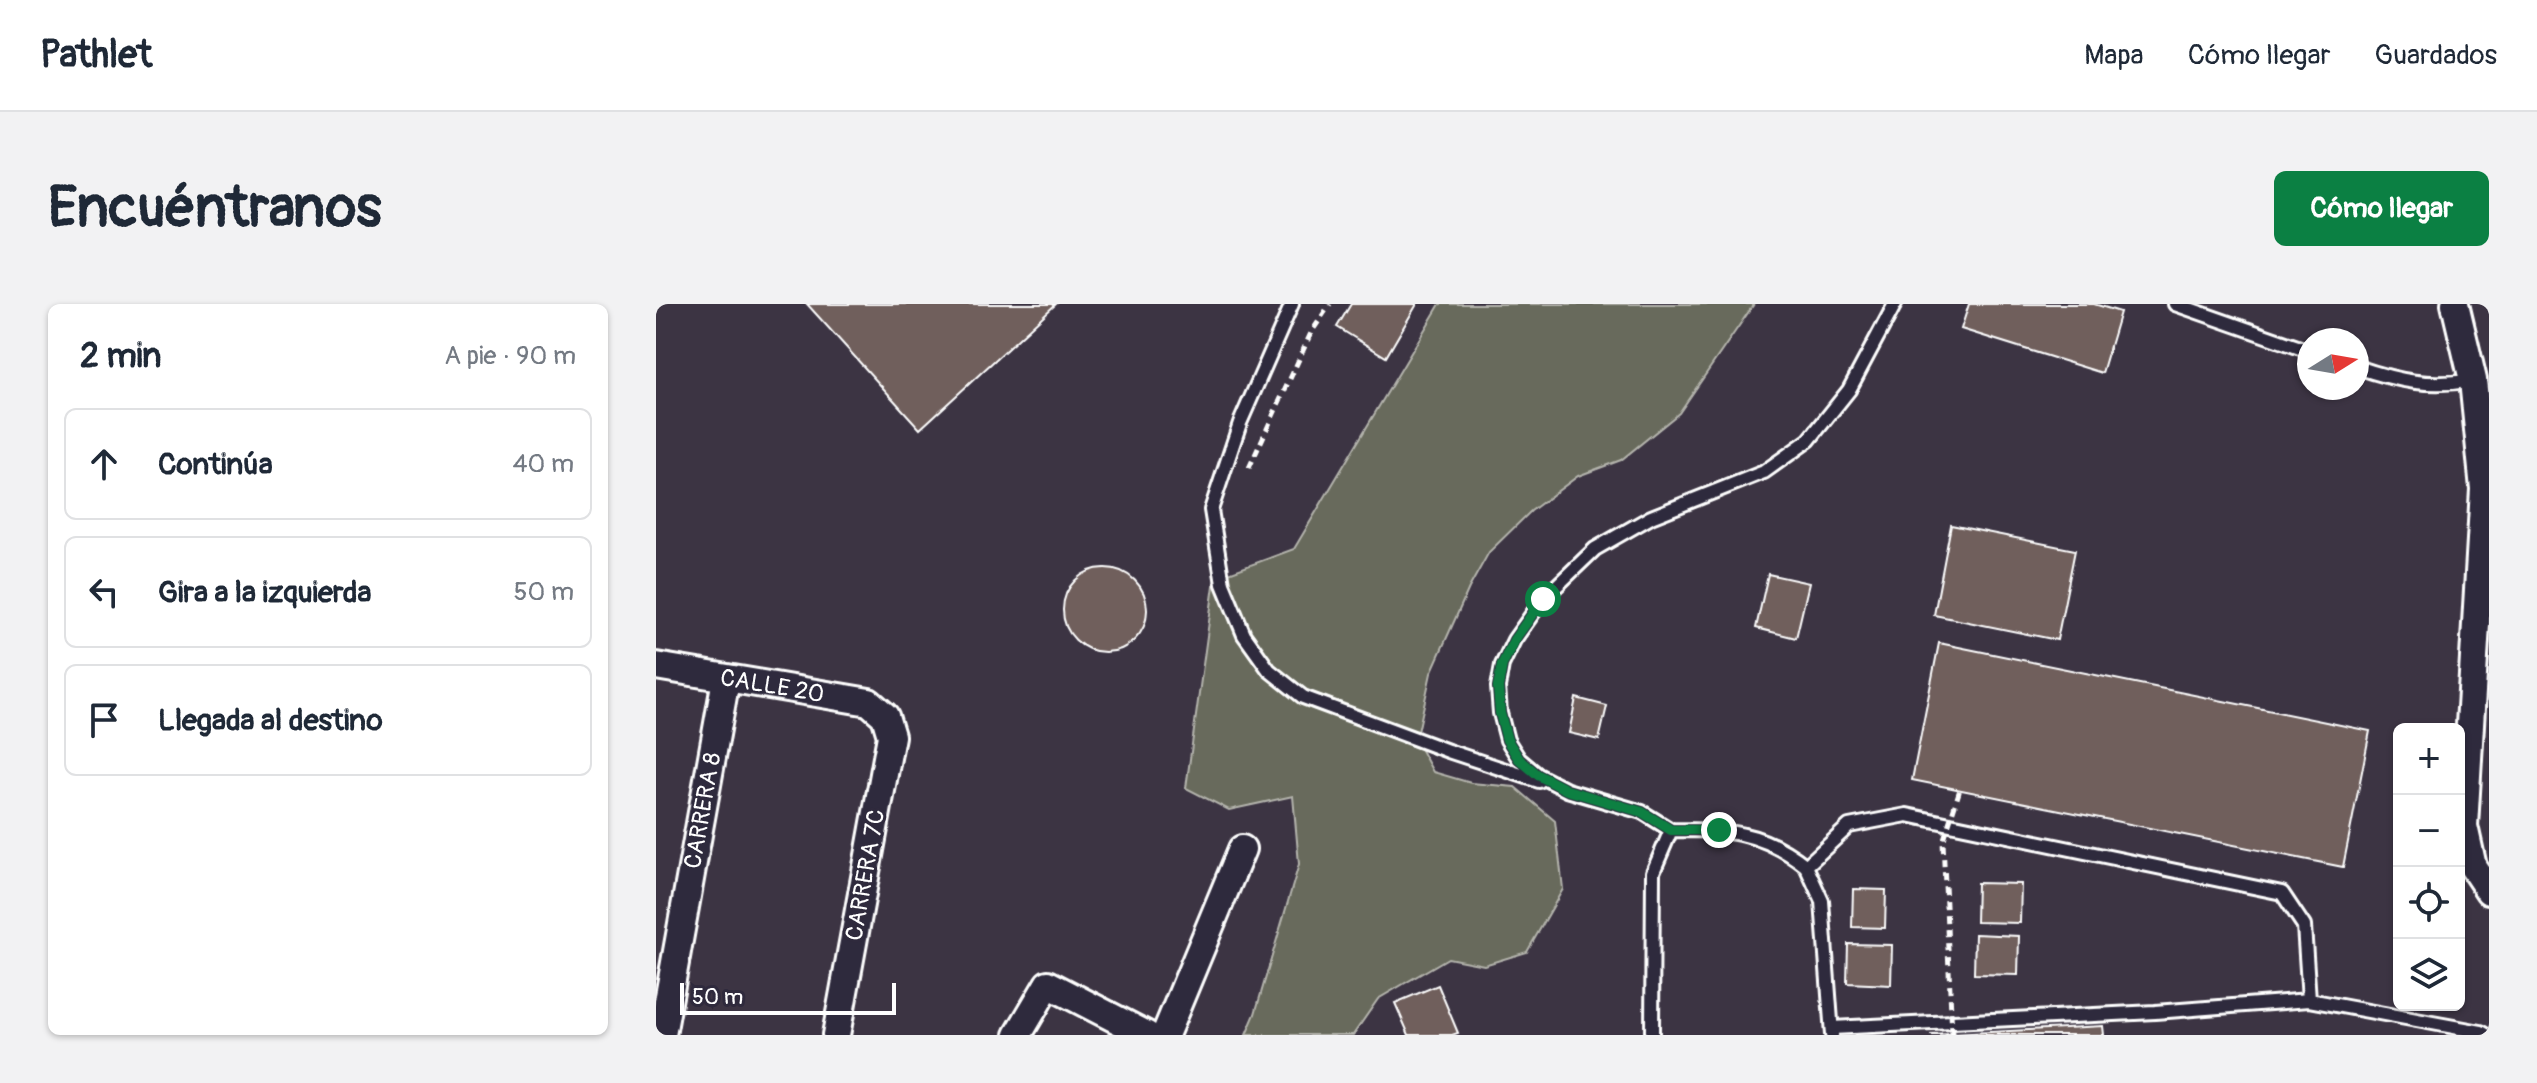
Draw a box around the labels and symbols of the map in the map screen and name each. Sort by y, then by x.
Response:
north arrow [2297,328,2369,400]
route start [1525,581,1561,617]
street label: CALLE 20 [718,663,826,709]
street label: CARRERA 8 [678,750,728,871]
street label: CARRERA 7C [840,807,891,943]
route end [1701,812,1737,848]
scale bar [680,979,896,1015]

